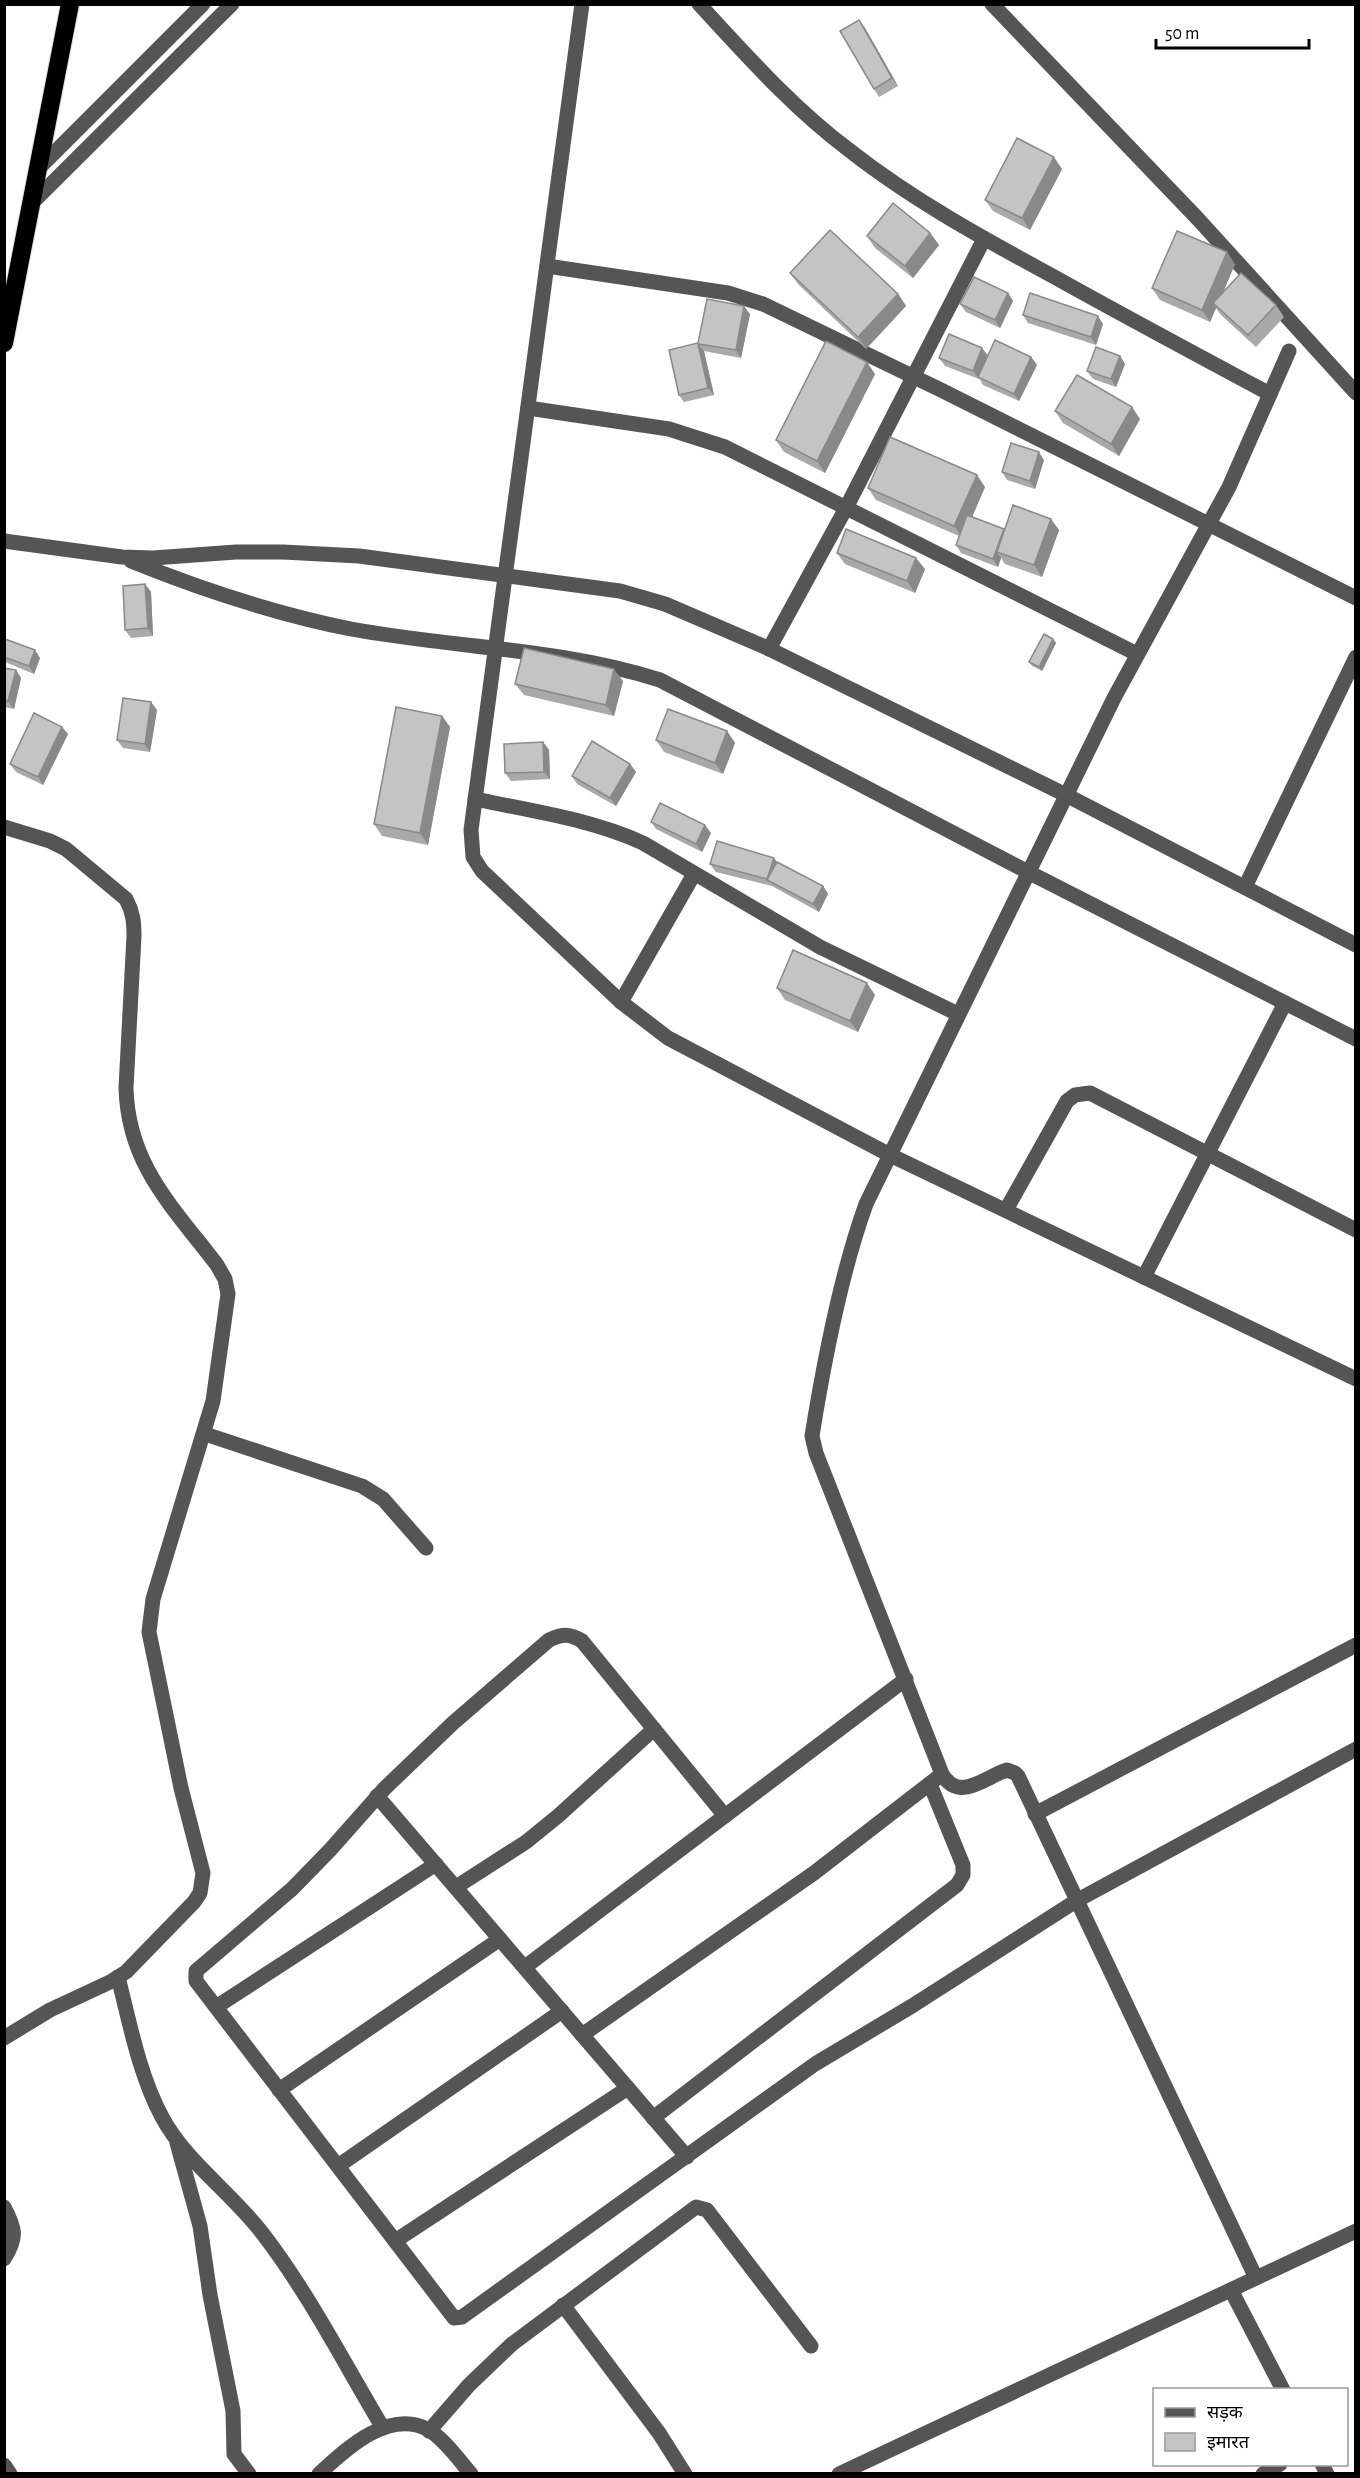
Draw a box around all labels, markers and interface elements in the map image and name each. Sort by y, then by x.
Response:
scale bar [1156,12,1309,50]
text: 50 m [1165,25,1199,43]
legend [1153,2388,1348,2466]
text: सड़क [1207,2404,1244,2422]
text: इमारत [1207,2434,1250,2452]

